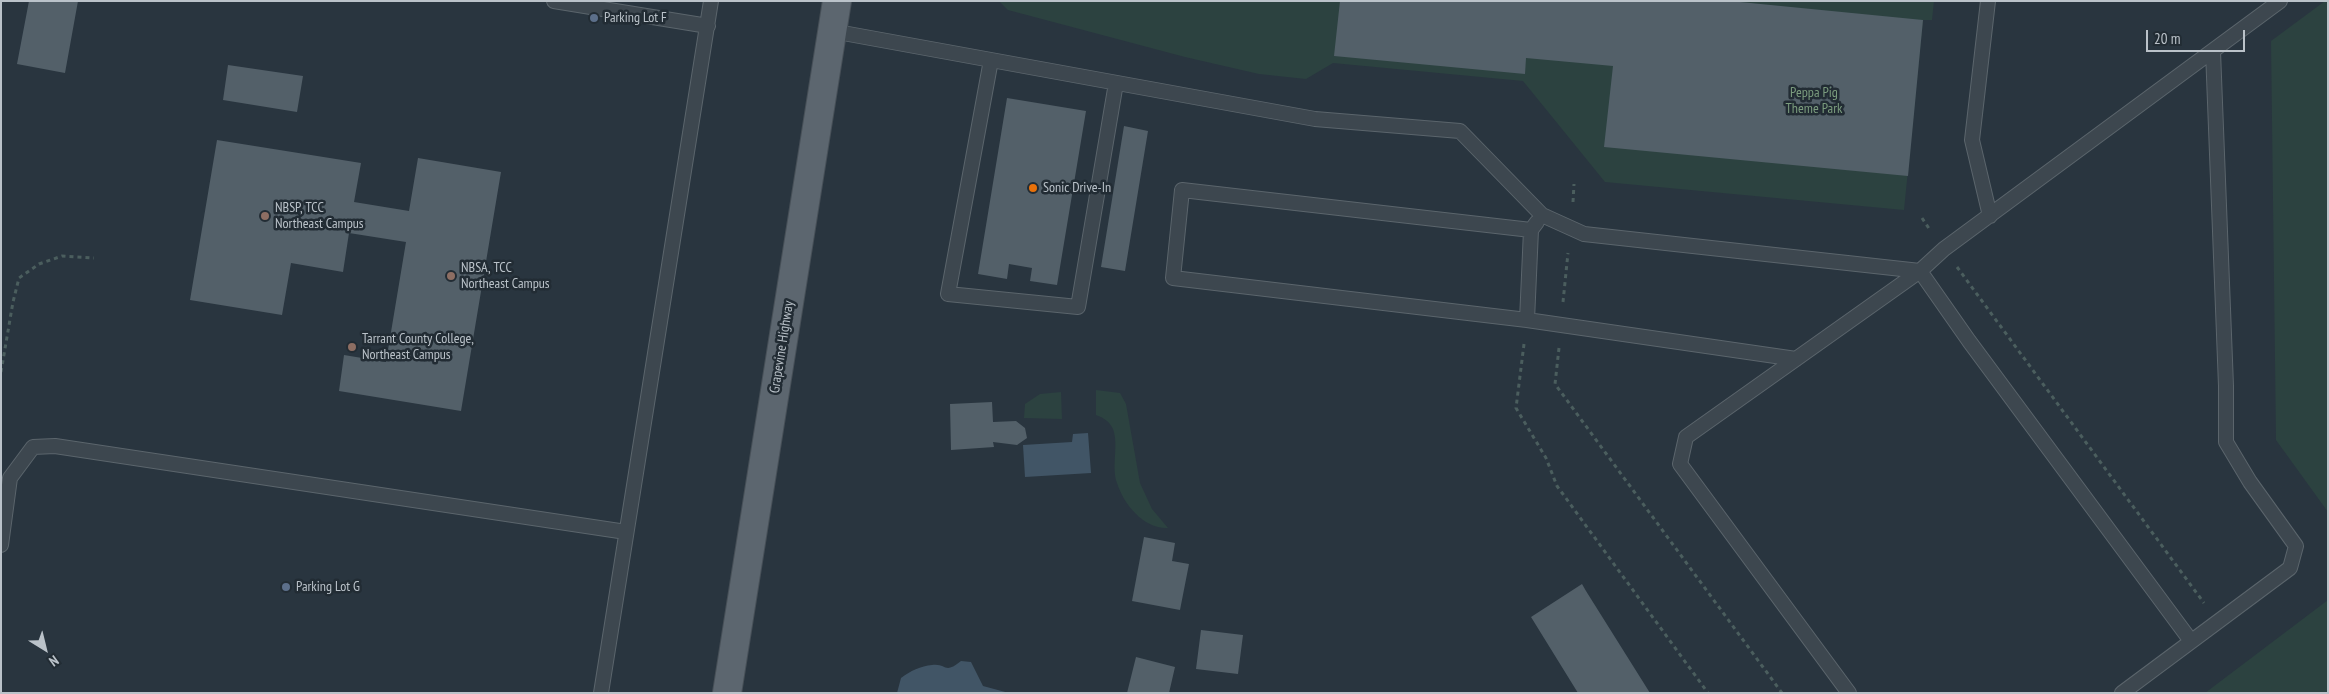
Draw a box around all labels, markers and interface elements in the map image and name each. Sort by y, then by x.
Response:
place label: Parking Lot F [604,10,667,26]
marker: Parking Lot F [588,12,600,24]
scale bar [2149,20,2248,52]
text: 20 m [2154,29,2180,48]
park label: Peppa Pig Theme Park [1786,85,1842,118]
place label: Sonic Drive-In [1043,180,1111,196]
marker: Sonic Drive-In [1027,182,1039,194]
place label: NBSP, TCC Northeast Campus [275,200,364,232]
marker: NBSP, TCC Northeast Campus [259,210,271,222]
place label: NBSA, TCC Northeast Campus [461,260,550,292]
marker: NBSA, TCC Northeast Campus [445,270,457,282]
street label: Grapevine Highway [766,300,798,394]
place label: Tarrant County College, Northeast Campus [362,331,474,364]
marker: Tarrant County College, Northeast Campus [346,341,358,353]
place label: Parking Lot G [296,579,360,595]
marker: Parking Lot G [280,581,292,593]
north arrow [20,624,70,674]
text: N [45,652,62,671]

